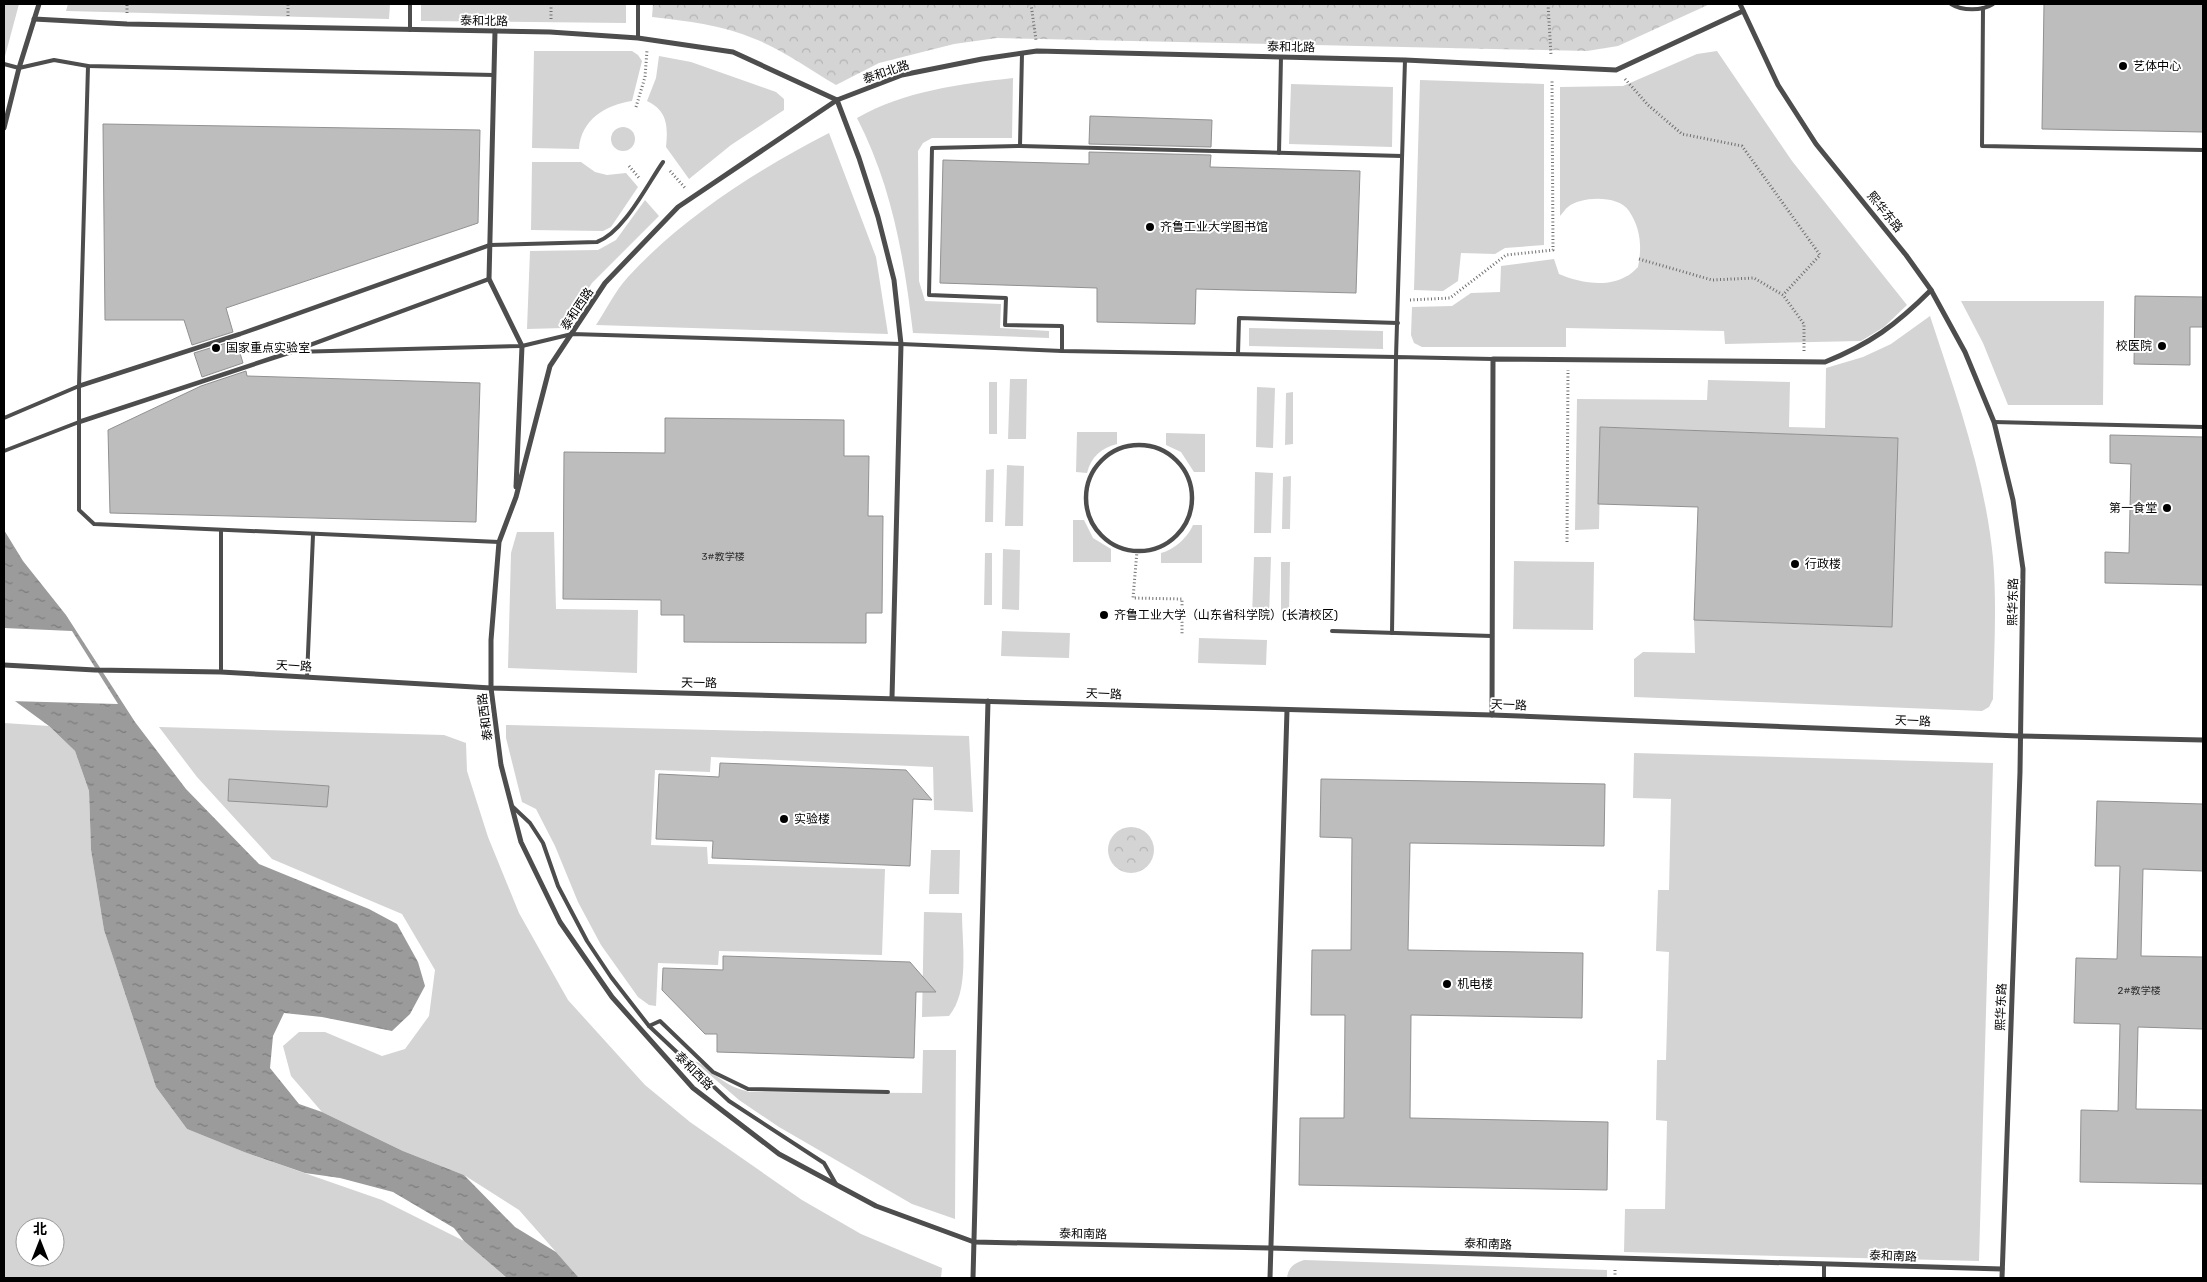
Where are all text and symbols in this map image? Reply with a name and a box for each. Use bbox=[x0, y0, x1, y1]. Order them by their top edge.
street label: 泰和北路 bbox=[460, 14, 508, 28]
street label: 泰和北路 bbox=[1267, 40, 1315, 54]
street label: 泰和北路 bbox=[861, 58, 911, 86]
place label: 艺体中心 bbox=[2133, 59, 2181, 73]
marker: 艺体中心 bbox=[2117, 60, 2129, 72]
street label: 熙华东路 bbox=[1864, 189, 1906, 235]
place label: 齐鲁工业大学图书馆 bbox=[1160, 220, 1268, 234]
marker: 齐鲁工业大学图书馆 bbox=[1144, 221, 1156, 233]
street label: 泰和西路 bbox=[558, 285, 596, 333]
place label: 校医院 bbox=[2116, 339, 2152, 353]
marker: 校医院 bbox=[2156, 340, 2168, 352]
place label: 国家重点实验室 bbox=[226, 341, 310, 355]
marker: 国家重点实验室 bbox=[210, 342, 222, 354]
place label: 第一食堂 bbox=[2109, 501, 2157, 515]
marker: 第一食堂 bbox=[2161, 502, 2173, 514]
house number: 3#教学楼 bbox=[702, 551, 744, 563]
place label: 行政楼 bbox=[1805, 557, 1841, 571]
marker: 行政楼 bbox=[1789, 558, 1801, 570]
street label: 熙华东路 bbox=[2006, 578, 2020, 626]
place label: 齐鲁工业大学（山东省科学院）(长清校区) bbox=[1114, 608, 1338, 622]
marker: 齐鲁工业大学（山东省科学院）(长清校区) bbox=[1098, 609, 1110, 621]
street label: 天一路 bbox=[276, 658, 312, 674]
street label: 天一路 bbox=[681, 676, 717, 690]
street label: 天一路 bbox=[1086, 686, 1122, 702]
street label: 泰和西路 bbox=[475, 692, 495, 742]
street label: 天一路 bbox=[1491, 697, 1527, 713]
street label: 天一路 bbox=[1895, 713, 1931, 729]
place label: 实验楼 bbox=[794, 812, 830, 826]
marker: 实验楼 bbox=[778, 813, 790, 825]
place label: 机电楼 bbox=[1457, 977, 1493, 991]
marker: 机电楼 bbox=[1441, 978, 1453, 990]
street label: 熙华东路 bbox=[1993, 983, 2009, 1031]
house number: 2#教学楼 bbox=[2118, 985, 2160, 997]
street label: 泰和西路 bbox=[672, 1049, 716, 1093]
north arrow bbox=[15, 1217, 65, 1267]
text: 北 bbox=[33, 1221, 47, 1238]
street label: 泰和南路 bbox=[1059, 1227, 1107, 1241]
street label: 泰和南路 bbox=[1464, 1236, 1512, 1252]
street label: 泰和南路 bbox=[1869, 1248, 1917, 1264]

